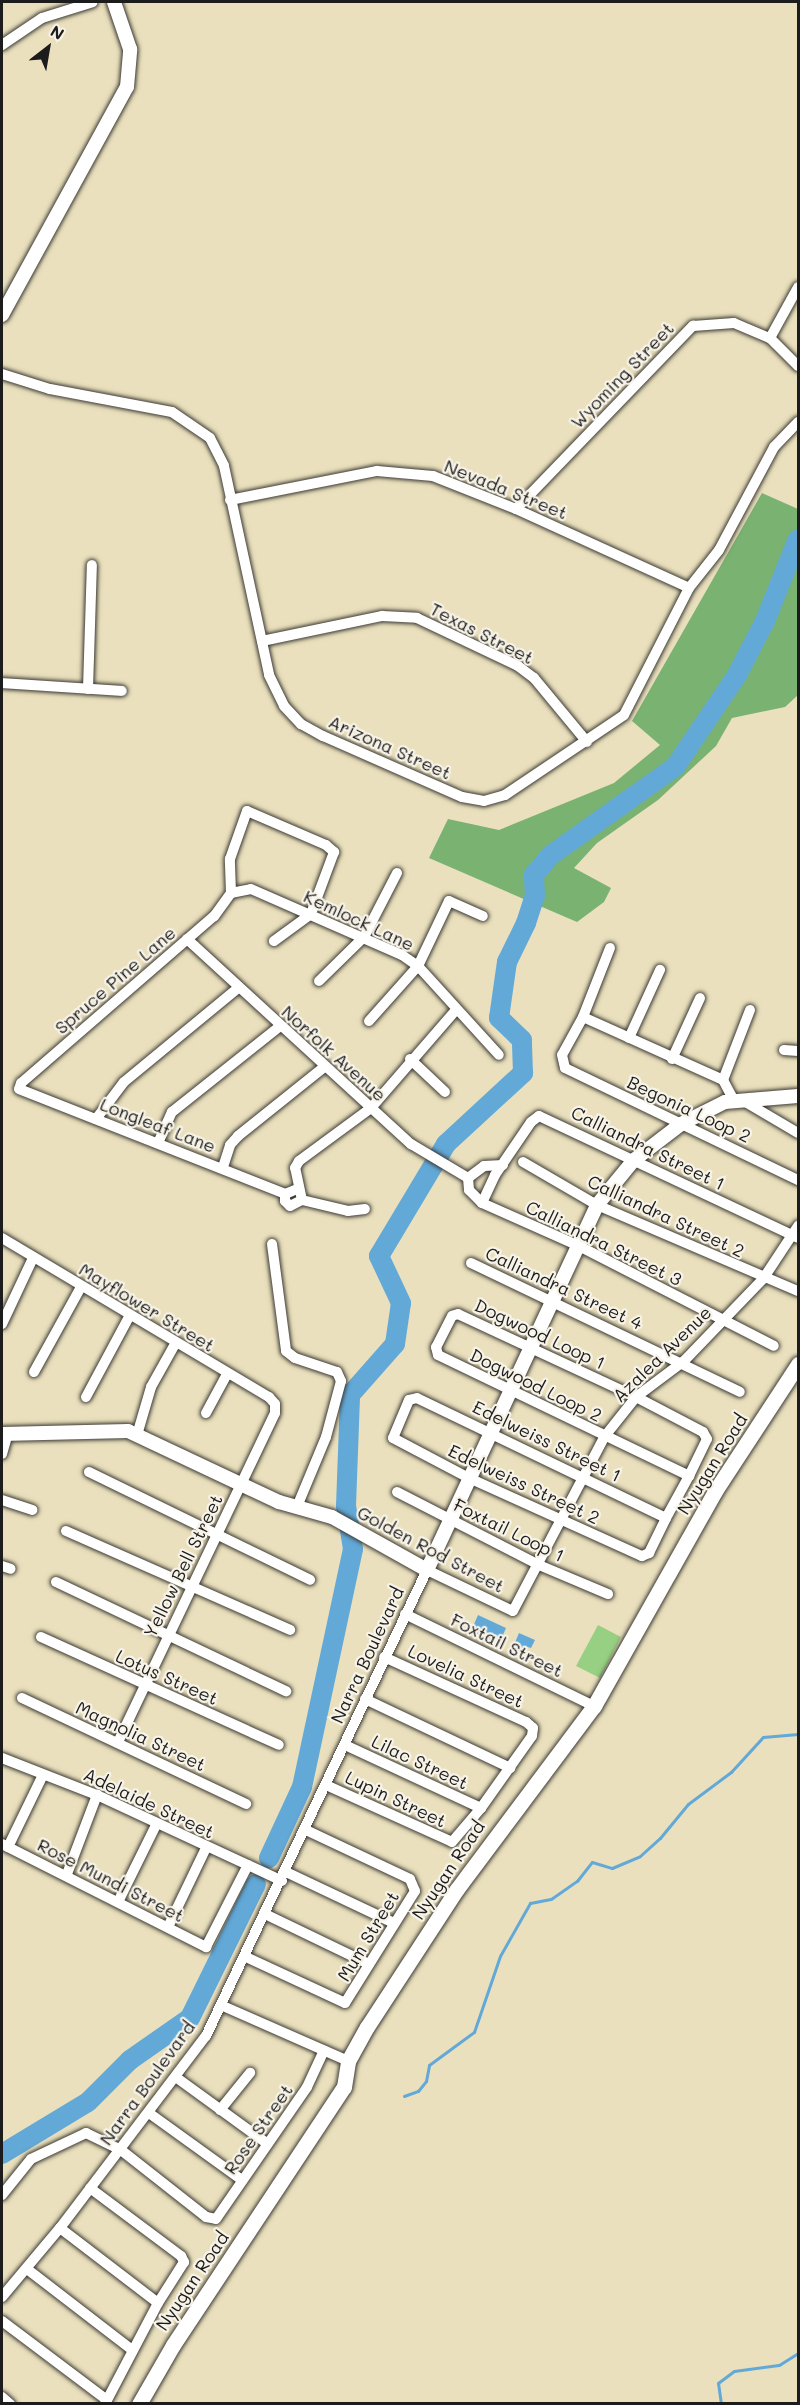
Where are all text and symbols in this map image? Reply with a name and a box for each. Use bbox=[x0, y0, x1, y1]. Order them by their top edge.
north arrow bbox=[18, 18, 78, 78]
text: N bbox=[47, 20, 68, 44]
street label: Wyoming Street bbox=[566, 317, 678, 433]
street label: Nevada Street bbox=[441, 454, 571, 524]
street label: Texas Street bbox=[427, 598, 537, 668]
street label: Arizona Street bbox=[325, 710, 455, 784]
street label: Kemlock Lane bbox=[300, 885, 418, 955]
street label: Spruce Pine Lane bbox=[50, 922, 180, 1038]
street label: Norfolk Avenue bbox=[277, 1001, 391, 1105]
street label: Begonia Loop 2 bbox=[624, 1071, 754, 1147]
street label: Longleaf Lane bbox=[97, 1093, 219, 1157]
street label: Calliandra Street 1 bbox=[568, 1101, 728, 1195]
street label: Calliandra Street 2 bbox=[584, 1170, 748, 1262]
street label: Calliandra Street 3 bbox=[522, 1196, 686, 1290]
street label: Calliandra Street 4 bbox=[482, 1242, 646, 1334]
street label: Mayflower Street bbox=[75, 1258, 219, 1356]
street label: Dogwood Loop 1 bbox=[471, 1294, 609, 1374]
street label: Azalea Avenue bbox=[608, 1302, 716, 1406]
street label: Dogwood Loop 2 bbox=[467, 1344, 605, 1426]
street label: Edelweiss Street 1 bbox=[469, 1396, 625, 1486]
street label: Nyugan Road bbox=[672, 1410, 752, 1518]
street label: Edelweiss Street 2 bbox=[445, 1439, 603, 1529]
street label: Yellow Bell Street bbox=[139, 1491, 227, 1641]
street label: Foxtail Loop 1 bbox=[450, 1494, 568, 1566]
street label: Golden Rod Street bbox=[354, 1501, 508, 1597]
street label: Narra Boulevard bbox=[326, 1583, 408, 1727]
street label: Foxtail Street bbox=[447, 1609, 567, 1681]
street label: Lovelia Street bbox=[405, 1640, 527, 1712]
street label: Lotus Street bbox=[112, 1645, 222, 1709]
street label: Magnolia Street bbox=[73, 1696, 209, 1776]
street label: Lilac Street bbox=[368, 1730, 472, 1794]
street label: Adelaide Street bbox=[80, 1763, 218, 1843]
street label: Lupin Street bbox=[342, 1766, 450, 1832]
street label: Nyugan Road bbox=[407, 1816, 489, 1924]
street label: Rose Mundi Street bbox=[34, 1834, 188, 1926]
street label: Mum Street bbox=[333, 1887, 403, 1985]
street label: Narra Boulevard bbox=[95, 2017, 199, 2149]
street label: Rose Street bbox=[219, 2080, 297, 2178]
street label: Nyugan Road bbox=[151, 2227, 233, 2335]

